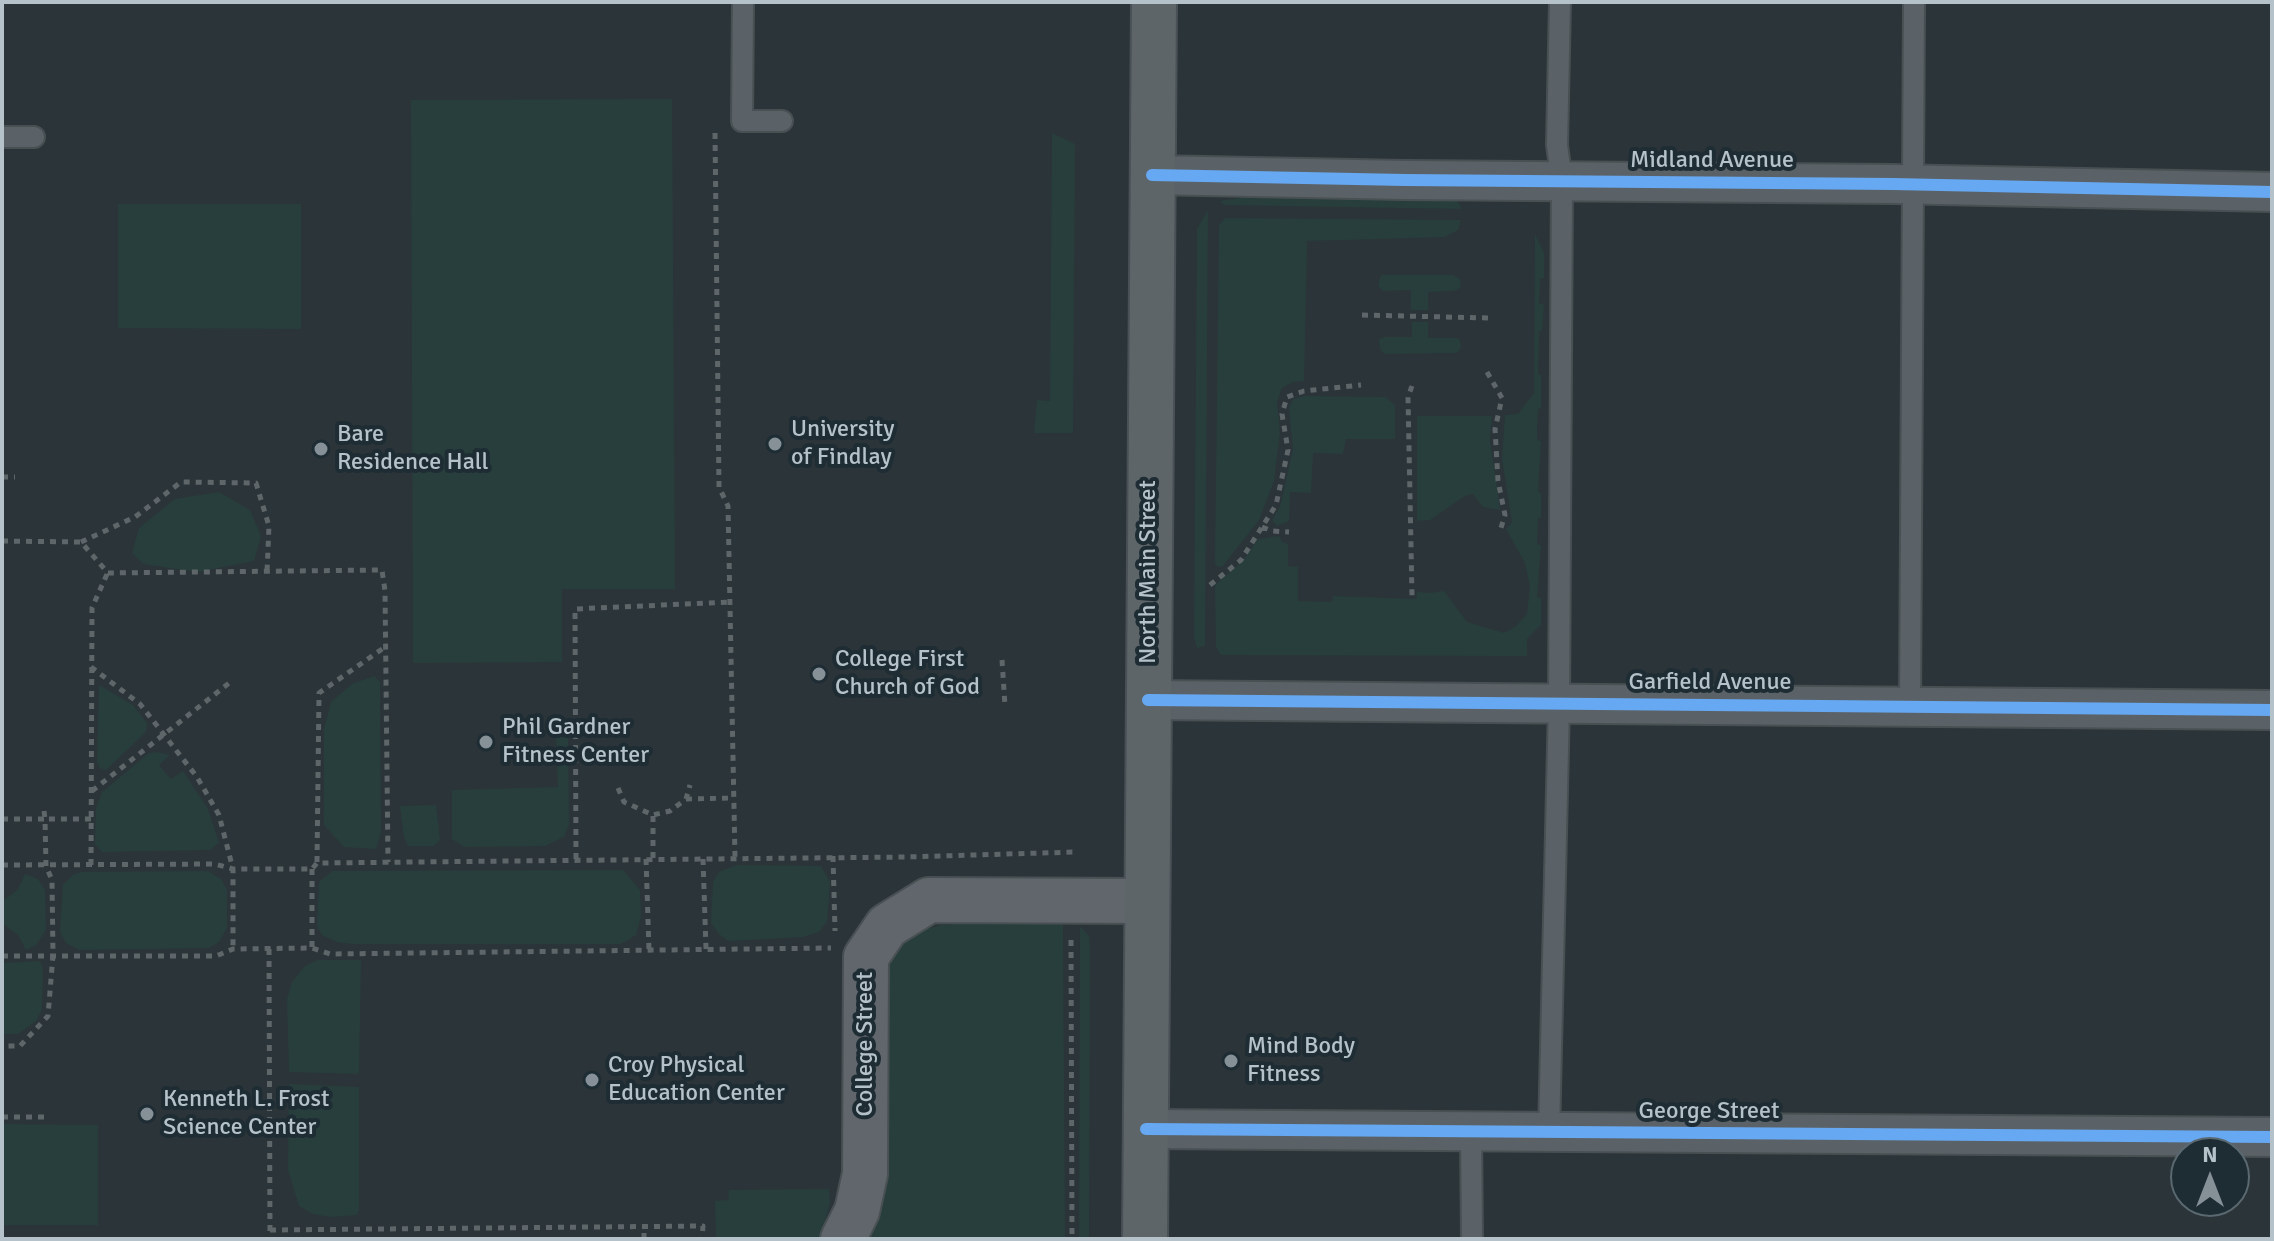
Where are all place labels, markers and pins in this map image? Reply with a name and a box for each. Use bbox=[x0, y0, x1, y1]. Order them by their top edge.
place label: University of Findlay bbox=[791, 416, 895, 472]
place label: Bare Residence Hall bbox=[337, 421, 489, 477]
marker: University of Findlay bbox=[766, 435, 784, 453]
marker: Bare Residence Hall bbox=[312, 440, 330, 458]
place label: College First Church of God bbox=[835, 646, 980, 702]
marker: College First Church of God bbox=[810, 665, 828, 683]
place label: Phil Gardner Fitness Center bbox=[502, 714, 649, 770]
marker: Phil Gardner Fitness Center bbox=[477, 733, 495, 751]
place label: Mind Body Fitness bbox=[1247, 1033, 1355, 1089]
place label: Croy Physical Education Center bbox=[608, 1052, 785, 1108]
marker: Mind Body Fitness bbox=[1222, 1052, 1240, 1070]
marker: Croy Physical Education Center bbox=[583, 1071, 601, 1089]
place label: Kenneth L. Frost Science Center bbox=[163, 1086, 329, 1142]
marker: Kenneth L. Frost Science Center bbox=[138, 1105, 156, 1123]

